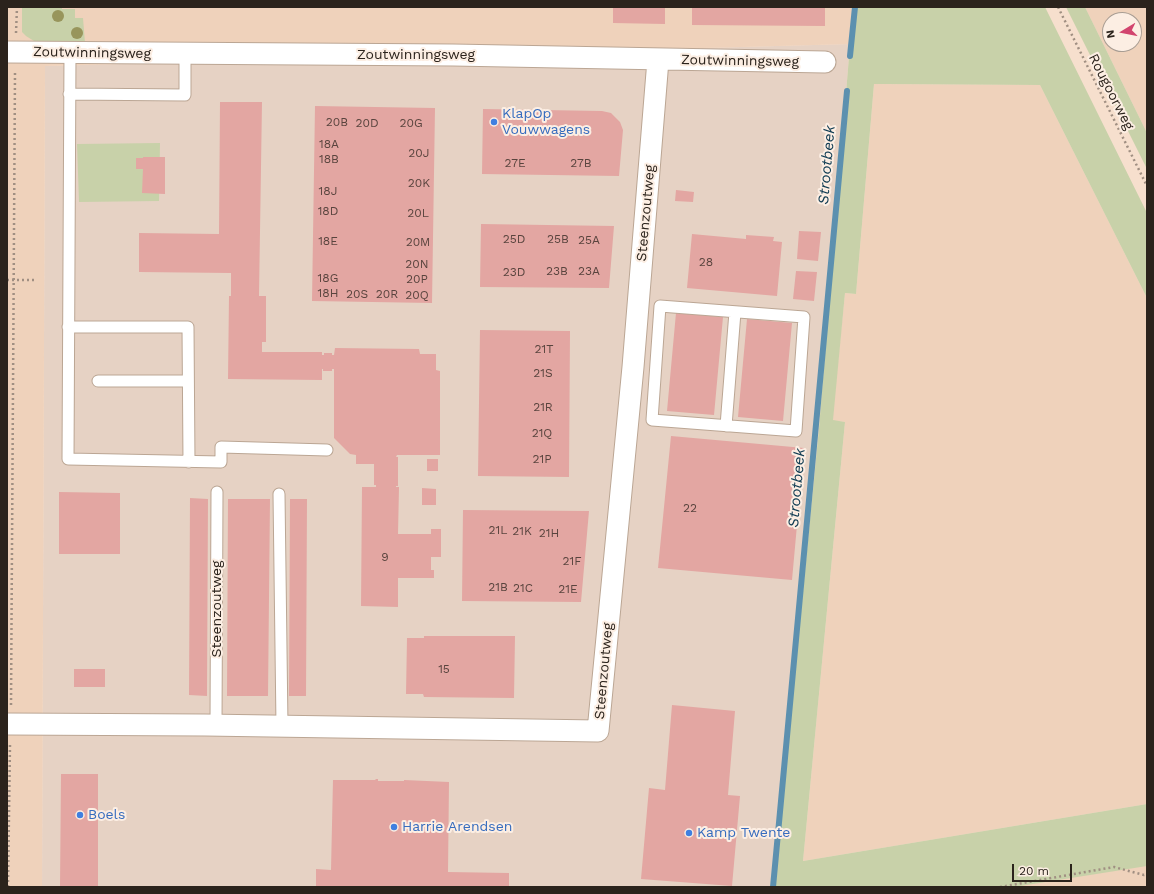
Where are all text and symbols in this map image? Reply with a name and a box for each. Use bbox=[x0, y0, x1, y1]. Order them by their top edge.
north arrow bbox=[1102, 12, 1142, 52]
text: N bbox=[1104, 29, 1118, 39]
street label: Zoutwinningsweg bbox=[33, 44, 151, 62]
street label: Zoutwinningsweg bbox=[357, 47, 475, 63]
street label: Rougoorweg bbox=[1085, 51, 1137, 133]
street label: Zoutwinningsweg bbox=[681, 52, 799, 70]
place label: KlapOp Vouwwagens bbox=[502, 106, 590, 138]
house number: 20B bbox=[326, 115, 348, 129]
house number: 20D bbox=[355, 116, 379, 130]
house number: 20G bbox=[399, 116, 423, 130]
marker: KlapOp Vouwwagens bbox=[489, 117, 499, 127]
water label: Strootbeek bbox=[815, 125, 839, 205]
house number: 18A bbox=[319, 137, 339, 151]
house number: 20J bbox=[408, 146, 430, 160]
house number: 18B bbox=[319, 152, 339, 166]
house number: 27E bbox=[504, 156, 526, 170]
house number: 27B bbox=[570, 156, 592, 170]
street label: Steenzoutweg bbox=[633, 164, 659, 262]
house number: 20K bbox=[408, 176, 430, 190]
house number: 18J bbox=[319, 184, 337, 198]
house number: 18D bbox=[318, 204, 338, 218]
house number: 20L bbox=[407, 206, 429, 220]
house number: 25D bbox=[503, 232, 525, 246]
house number: 25B bbox=[547, 232, 569, 246]
house number: 25A bbox=[578, 233, 600, 247]
house number: 18E bbox=[318, 234, 338, 248]
house number: 20M bbox=[406, 235, 430, 249]
house number: 28 bbox=[699, 255, 713, 269]
house number: 20N bbox=[405, 257, 429, 271]
house number: 23B bbox=[546, 264, 568, 278]
house number: 23A bbox=[578, 264, 600, 278]
house number: 23D bbox=[503, 265, 525, 279]
house number: 18G bbox=[318, 271, 338, 285]
house number: 20P bbox=[406, 272, 428, 286]
house number: 18H bbox=[318, 286, 338, 300]
house number: 20S bbox=[346, 287, 368, 301]
house number: 20R bbox=[376, 287, 398, 301]
house number: 20Q bbox=[405, 288, 429, 302]
house number: 21T bbox=[535, 342, 553, 356]
house number: 21S bbox=[533, 366, 553, 380]
house number: 21R bbox=[533, 400, 553, 414]
house number: 21Q bbox=[532, 426, 552, 440]
water label: Strootbeek bbox=[785, 448, 809, 528]
house number: 21P bbox=[533, 452, 551, 466]
house number: 22 bbox=[683, 501, 697, 515]
house number: 21L bbox=[489, 523, 507, 537]
house number: 21K bbox=[512, 524, 532, 538]
house number: 21H bbox=[539, 526, 559, 540]
house number: 9 bbox=[381, 550, 389, 564]
house number: 21F bbox=[563, 554, 581, 568]
street label: Steenzoutweg bbox=[209, 561, 225, 657]
house number: 21B bbox=[488, 580, 508, 594]
house number: 21C bbox=[513, 581, 533, 595]
house number: 21E bbox=[558, 582, 578, 596]
street label: Steenzoutweg bbox=[591, 622, 617, 720]
house number: 15 bbox=[438, 662, 450, 676]
place label: Boels bbox=[88, 807, 125, 823]
marker: Boels bbox=[75, 810, 85, 820]
place label: Harrie Arendsen bbox=[402, 819, 512, 835]
marker: Harrie Arendsen bbox=[389, 822, 399, 832]
place label: Kamp Twente bbox=[697, 825, 790, 841]
marker: Kamp Twente bbox=[684, 828, 694, 838]
scale bar bbox=[1014, 856, 1074, 882]
text: 20 m bbox=[1019, 864, 1049, 878]

